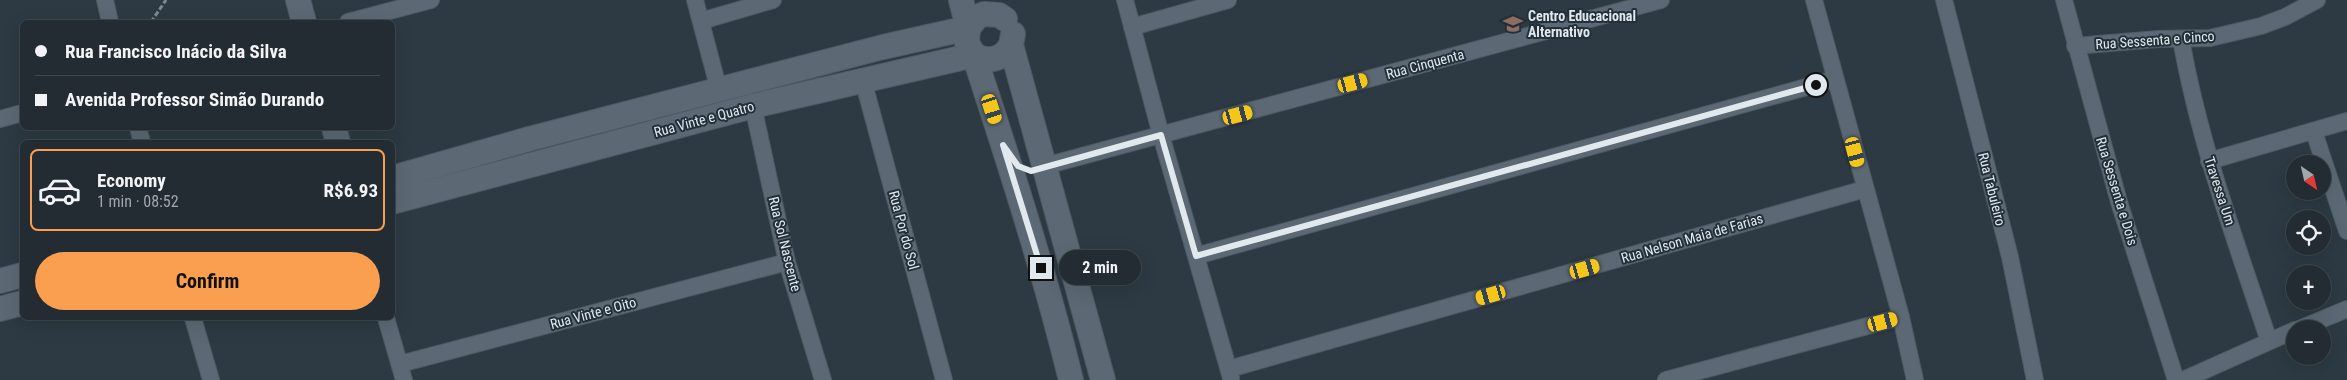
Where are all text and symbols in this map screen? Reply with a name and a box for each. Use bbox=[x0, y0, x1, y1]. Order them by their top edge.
place label: Centro Educacional Alternativo bbox=[1528, 8, 1636, 40]
school or university icon: Centro Educacional Alternativo bbox=[1502, 13, 1524, 35]
street label: Rua Sessenta e Cinco bbox=[2095, 28, 2215, 52]
text: Rua Francisco Inácio da Silva bbox=[65, 40, 287, 63]
street label: Rua Cinquenta bbox=[1384, 46, 1466, 82]
car bbox=[1336, 72, 1369, 94]
route start bbox=[1805, 74, 1827, 96]
text: Avenida Professor Simão Durando bbox=[65, 88, 324, 111]
car bbox=[980, 92, 1003, 126]
street label: Rua Vinte e Quatro bbox=[652, 98, 756, 140]
car bbox=[1221, 104, 1254, 126]
street label: Rua Sessenta e Dois bbox=[2093, 135, 2141, 247]
car bbox=[1843, 136, 1866, 168]
street label: Rua Tabuleiro bbox=[1975, 151, 2009, 227]
street label: Travessa Um bbox=[2201, 155, 2239, 227]
north arrow bbox=[2286, 155, 2331, 200]
map controls bbox=[2286, 155, 2331, 365]
icon: car bbox=[37, 168, 82, 213]
text: Economy bbox=[97, 169, 166, 192]
text: R$6.93 bbox=[324, 179, 378, 202]
street label: Rua Por do Sol bbox=[886, 189, 922, 271]
text: 1 min · 08:52 bbox=[97, 192, 179, 211]
street label: Rua Sol Nascente bbox=[765, 195, 805, 293]
street label: Rua Nelson Maia de Farias bbox=[1619, 210, 1765, 266]
button: locate bbox=[2286, 210, 2331, 255]
callout: 2 min bbox=[1058, 250, 1141, 286]
button: Confirm bbox=[35, 252, 380, 310]
route end bbox=[1030, 257, 1052, 279]
text: 2 min bbox=[1082, 258, 1118, 277]
car bbox=[1568, 258, 1601, 280]
button: + bbox=[2286, 265, 2331, 310]
car bbox=[1474, 284, 1507, 306]
street label: Rua Vinte e Oito bbox=[548, 294, 638, 332]
car bbox=[1866, 311, 1899, 333]
button: − bbox=[2286, 320, 2331, 365]

